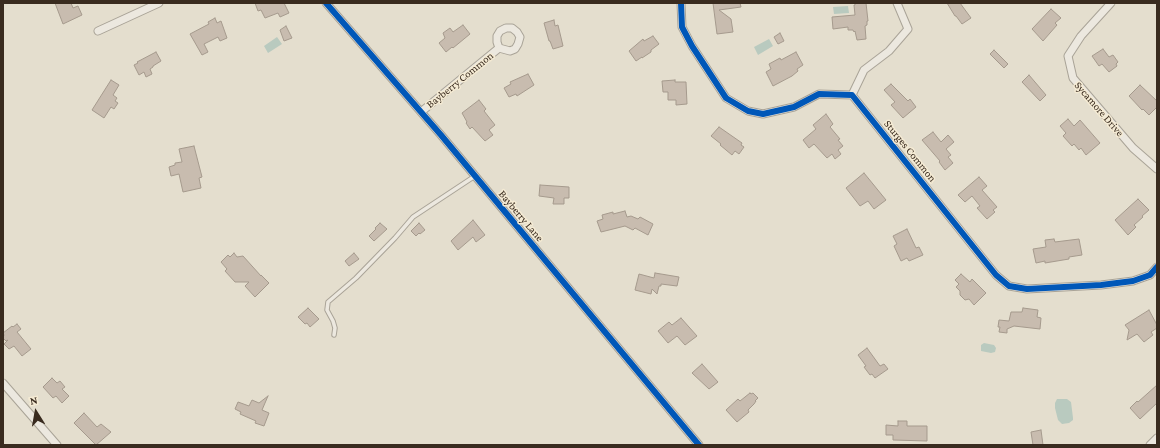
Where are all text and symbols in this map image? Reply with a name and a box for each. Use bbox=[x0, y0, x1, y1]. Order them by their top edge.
street label: Bayberry Common bbox=[424, 49, 496, 111]
street label: Sycamore Drive bbox=[1072, 79, 1126, 139]
street label: Sturges Common bbox=[881, 117, 939, 185]
street label: Bayberry Lane bbox=[496, 188, 546, 244]
north arrow bbox=[16, 392, 56, 432]
text: N bbox=[29, 394, 39, 407]

